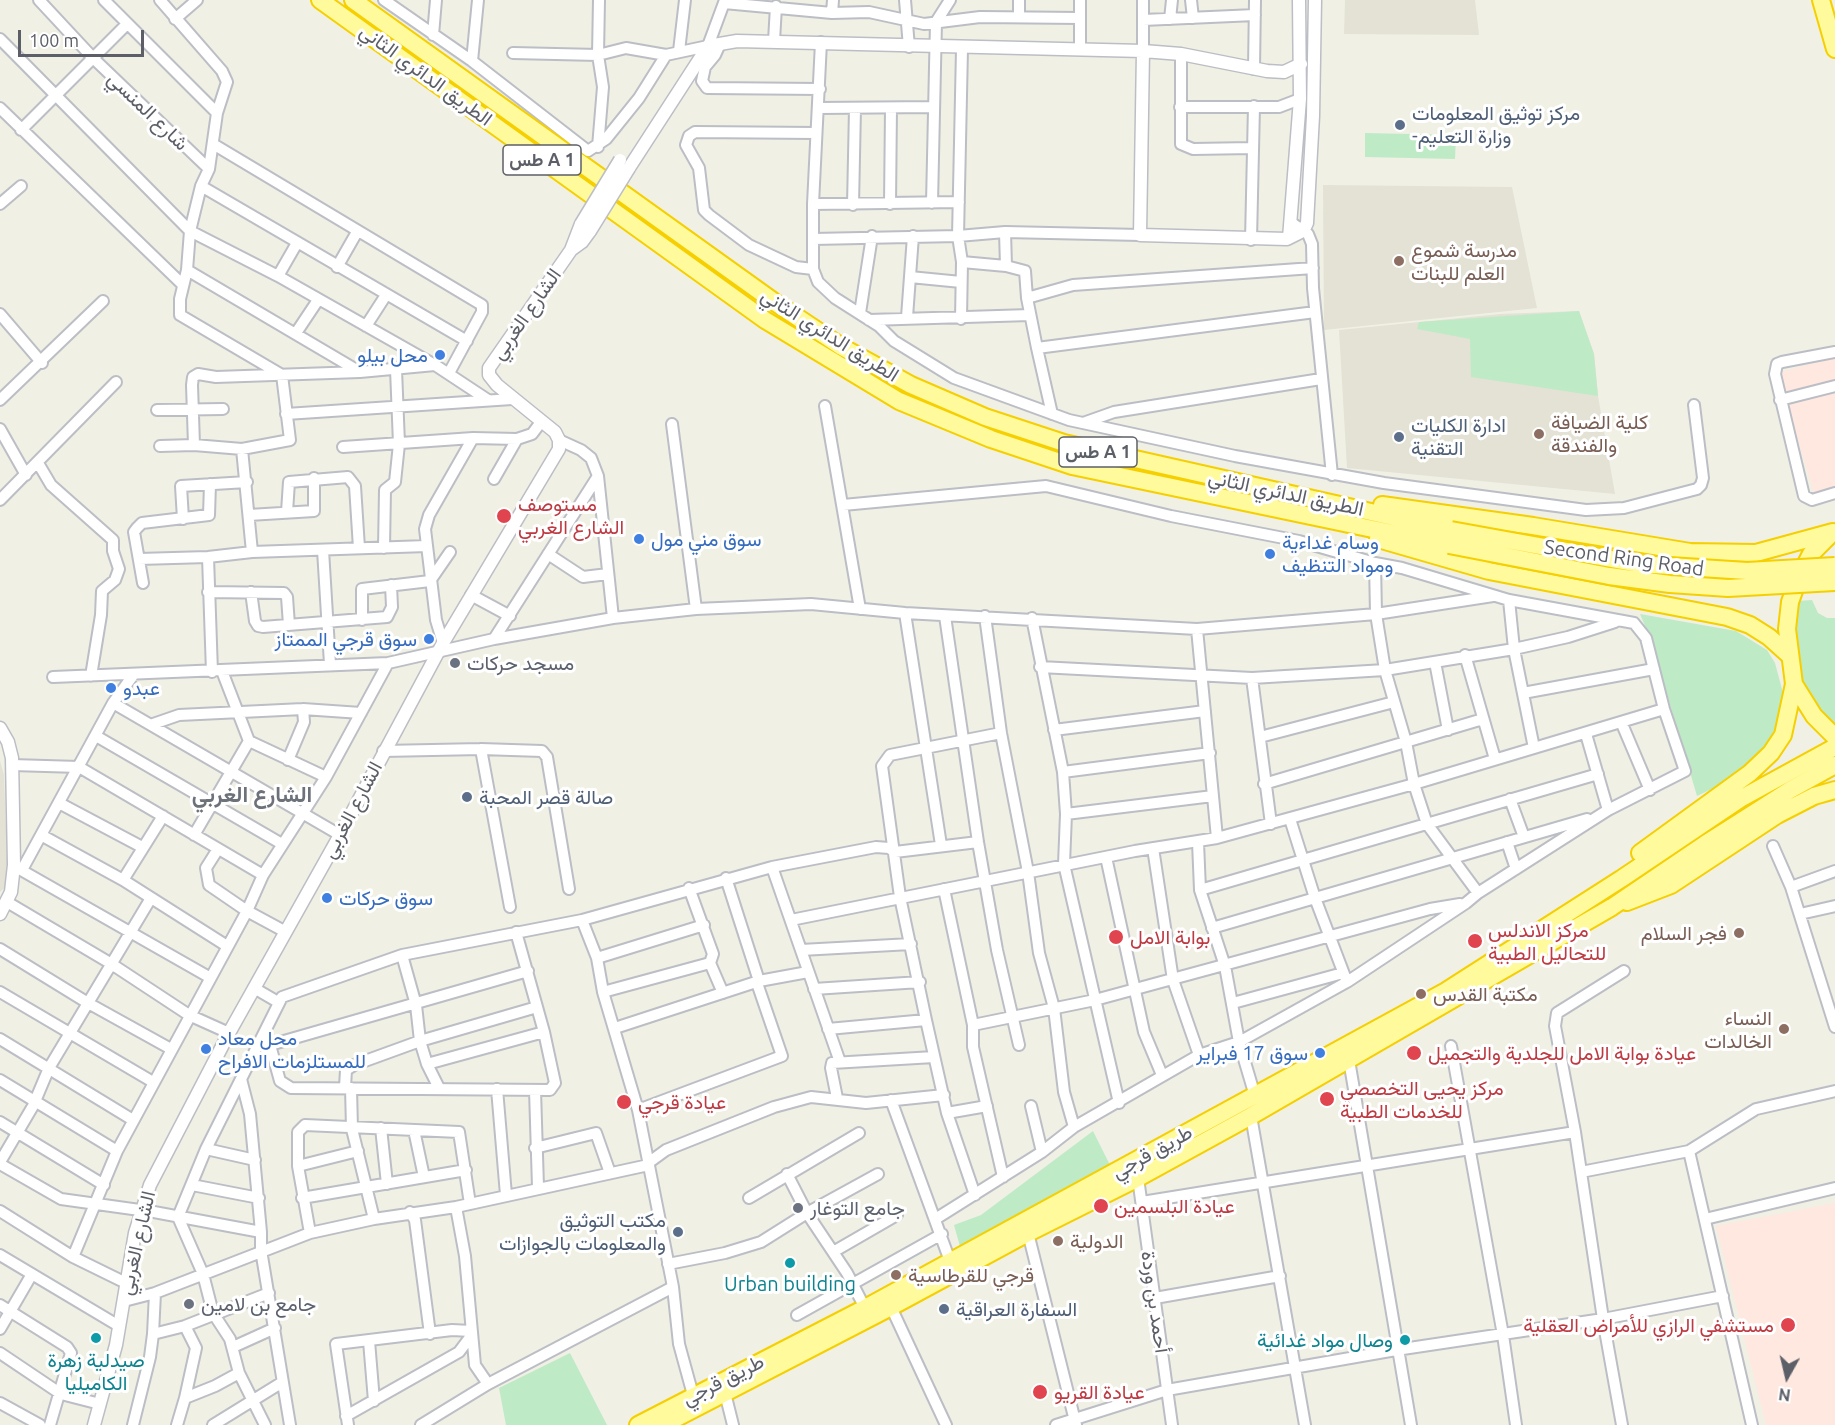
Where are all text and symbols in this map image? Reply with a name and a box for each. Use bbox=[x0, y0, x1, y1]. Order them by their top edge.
scale bar bbox=[21, 18, 147, 56]
street label: الطريق الدائري الثاني bbox=[355, 19, 497, 131]
text: 100 m bbox=[29, 30, 79, 50]
street label: شارع المنسي bbox=[103, 66, 193, 156]
place label: مركز توثيق المعلومات -وزارة التعليم bbox=[1412, 101, 1580, 148]
marker: مركز توثيق المعلومات -وزارة التعليم bbox=[1393, 118, 1407, 132]
road number: طس A 1 bbox=[503, 145, 581, 175]
place label: مدرسة شموع العلم للبنات bbox=[1411, 238, 1517, 285]
marker: مدرسة شموع العلم للبنات bbox=[1392, 254, 1406, 268]
street label: الشارع الغربي bbox=[486, 264, 566, 364]
street label: الطريق الدائري الثاني bbox=[757, 283, 903, 387]
place label: محل بيلو bbox=[357, 343, 428, 367]
marker: محل بيلو bbox=[433, 348, 447, 362]
place label: كلية الضيافة والفندقة bbox=[1551, 410, 1648, 457]
place label: ادارة الكليات التقنية bbox=[1411, 413, 1506, 460]
marker: كلية الضيافة والفندقة bbox=[1532, 427, 1546, 441]
marker: ادارة الكليات التقنية bbox=[1392, 430, 1406, 444]
road number: طس A 1 bbox=[1059, 437, 1137, 467]
street label: الطريق الدائري الثاني bbox=[1206, 465, 1366, 521]
place label: مستوصف الشارع الغربي bbox=[518, 492, 624, 539]
marker: مستوصف الشارع الغربي bbox=[495, 507, 513, 525]
place label: سوق مني مول bbox=[651, 527, 761, 551]
place label: وسام غداءية ومواد التنظيف bbox=[1282, 530, 1393, 577]
marker: سوق مني مول bbox=[632, 532, 646, 546]
street label: Second Ring Road bbox=[1543, 535, 1705, 581]
marker: وسام غداءية ومواد التنظيف bbox=[1263, 547, 1277, 561]
place label: سوق قرجي الممتاز bbox=[275, 627, 417, 651]
marker: سوق قرجي الممتاز bbox=[422, 632, 436, 646]
place label: مسجد حركات bbox=[467, 651, 574, 675]
marker: مسجد حركات bbox=[448, 656, 462, 670]
place label: عبدو bbox=[123, 676, 160, 700]
marker: عبدو bbox=[104, 681, 118, 695]
street label: الشارع الغربي bbox=[316, 758, 388, 862]
district label: الشارع الغربي bbox=[192, 782, 312, 808]
place label: صالة قصر المحبة bbox=[479, 785, 613, 809]
marker: صالة قصر المحبة bbox=[460, 790, 474, 804]
place label: سوق حركات bbox=[339, 886, 433, 910]
marker: سوق حركات bbox=[320, 891, 334, 905]
place label: مركز الاندلس للتحاليل الطبية bbox=[1488, 918, 1606, 965]
place label: فجر السلام bbox=[1641, 921, 1727, 945]
place label: بوابة الامل bbox=[1130, 925, 1210, 949]
marker: فجر السلام bbox=[1732, 926, 1746, 940]
marker: بوابة الامل bbox=[1107, 928, 1125, 946]
marker: مركز الاندلس للتحاليل الطبية bbox=[1466, 932, 1484, 950]
place label: مكتبة القدس bbox=[1433, 982, 1538, 1006]
marker: مكتبة القدس bbox=[1414, 987, 1428, 1001]
place label: النساء الخالدات bbox=[1704, 1006, 1772, 1053]
marker: النساء الخالدات bbox=[1777, 1022, 1791, 1036]
place label: محل معاد للمستلزمات الافراح bbox=[218, 1026, 366, 1073]
place label: سوق 17 فبراير bbox=[1196, 1041, 1308, 1065]
place label: عيادة بوابة الامل للجلدية والتجميل bbox=[1428, 1041, 1696, 1065]
marker: محل معاد للمستلزمات الافراح bbox=[199, 1042, 213, 1056]
marker: عيادة بوابة الامل للجلدية والتجميل bbox=[1405, 1044, 1423, 1062]
marker: سوق 17 فبراير bbox=[1313, 1046, 1327, 1060]
place label: مركز يحيى التخصصي للخدمات الطبية bbox=[1340, 1076, 1504, 1123]
place label: عيادة قرجي bbox=[638, 1090, 726, 1114]
marker: مركز يحيى التخصصي للخدمات الطبية bbox=[1318, 1090, 1336, 1108]
marker: عيادة قرجي bbox=[615, 1093, 633, 1111]
street label: طريق قرجي bbox=[1107, 1120, 1197, 1184]
street label: الشارع الغربي bbox=[113, 1189, 161, 1297]
place label: عيادة البلسمين bbox=[1114, 1194, 1235, 1218]
place label: جامع التوغار bbox=[810, 1196, 905, 1220]
marker: عيادة البلسمين bbox=[1092, 1197, 1110, 1215]
marker: جامع التوغار bbox=[791, 1201, 805, 1215]
place label: مكتب التوثيق والمعلومات بالجوازات bbox=[499, 1208, 666, 1255]
marker: مكتب التوثيق والمعلومات بالجوازات bbox=[671, 1225, 685, 1239]
place label: الدولية bbox=[1070, 1229, 1123, 1253]
marker: الدولية bbox=[1051, 1234, 1065, 1248]
street label: أحمد بن وردة bbox=[1136, 1249, 1174, 1355]
marker: Urban building bbox=[783, 1256, 797, 1270]
place label: قرجي للقرطاسية bbox=[908, 1263, 1034, 1287]
marker: قرجي للقرطاسية bbox=[889, 1268, 903, 1282]
place label: Urban building bbox=[724, 1272, 856, 1296]
place label: جامع بن لامين bbox=[201, 1292, 316, 1316]
marker: جامع بن لامين bbox=[182, 1297, 196, 1311]
place label: السفارة العراقية bbox=[956, 1297, 1077, 1321]
marker: السفارة العراقية bbox=[937, 1302, 951, 1316]
place label: مستشفي الرازي للأمراض العقلية bbox=[1523, 1313, 1774, 1337]
marker: مستشفي الرازي للأمراض العقلية bbox=[1779, 1316, 1797, 1334]
place label: وصال مواد غدائية bbox=[1257, 1328, 1393, 1352]
marker: صيدلية زهرة الكاميليا bbox=[89, 1331, 103, 1345]
marker: وصال مواد غدائية bbox=[1398, 1333, 1412, 1347]
north arrow bbox=[1757, 1347, 1817, 1407]
place label: صيدلية زهرة الكاميليا bbox=[47, 1348, 145, 1395]
street label: طريق قرجي bbox=[678, 1349, 768, 1411]
place label: عيادة القريو bbox=[1054, 1380, 1145, 1404]
marker: عيادة القريو bbox=[1031, 1383, 1049, 1401]
text: N bbox=[1777, 1385, 1792, 1405]

